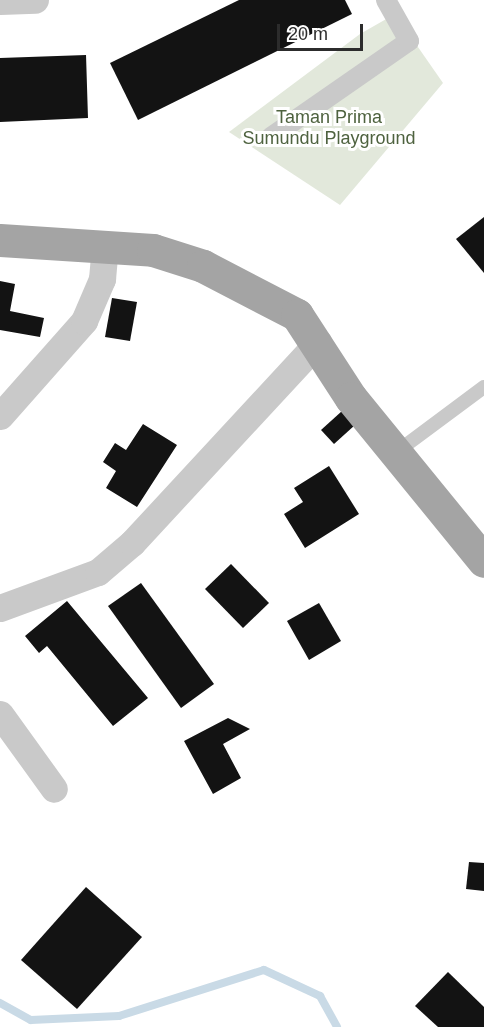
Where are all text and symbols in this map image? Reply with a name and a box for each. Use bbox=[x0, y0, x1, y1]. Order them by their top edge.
scale bar bbox=[280, 12, 366, 50]
text: 20 m bbox=[288, 24, 328, 44]
park label: Taman Prima Sumundu Playground bbox=[242, 107, 416, 150]

